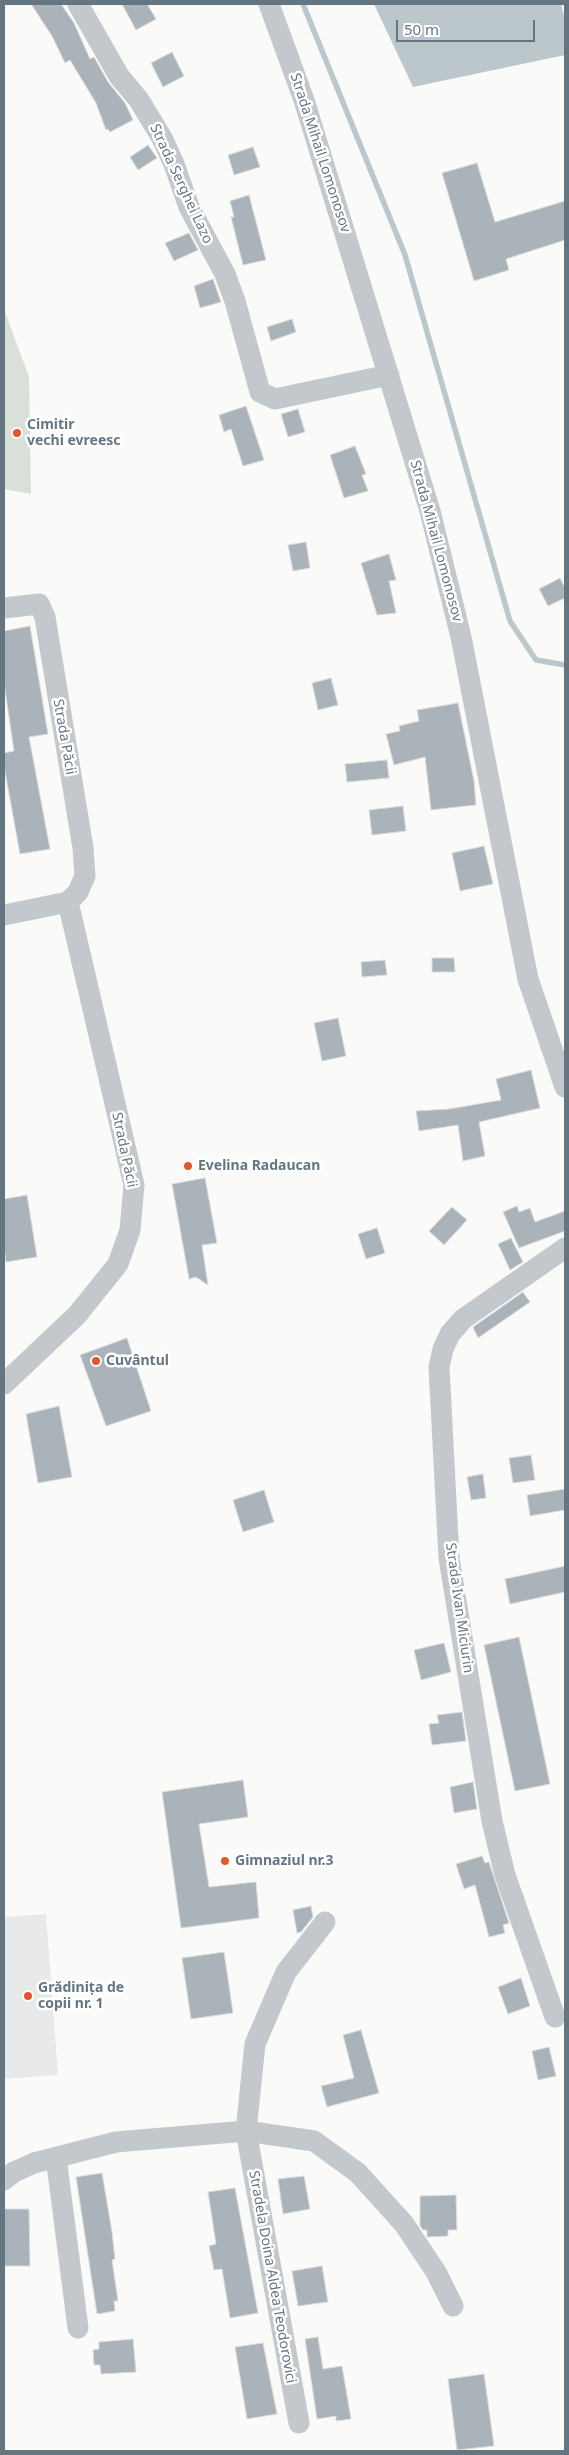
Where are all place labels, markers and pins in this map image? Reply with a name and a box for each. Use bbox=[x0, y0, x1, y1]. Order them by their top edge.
place label: Cimitir vechi evreesc bbox=[27, 417, 121, 450]
marker: Cimitir vechi evreesc bbox=[11, 427, 23, 439]
place label: Evelina Radaucan bbox=[198, 1158, 320, 1174]
marker: Evelina Radaucan bbox=[182, 1160, 194, 1172]
place label: Cuvântul bbox=[106, 1353, 169, 1369]
marker: Cuvântul bbox=[90, 1355, 102, 1367]
place label: Gimnaziul nr.3 bbox=[235, 1853, 334, 1869]
marker: Gimnaziul nr.3 bbox=[219, 1855, 231, 1867]
place label: Grădinița de copii nr. 1 bbox=[38, 1980, 124, 2012]
marker: Grădinița de copii nr. 1 bbox=[22, 1990, 34, 2002]

